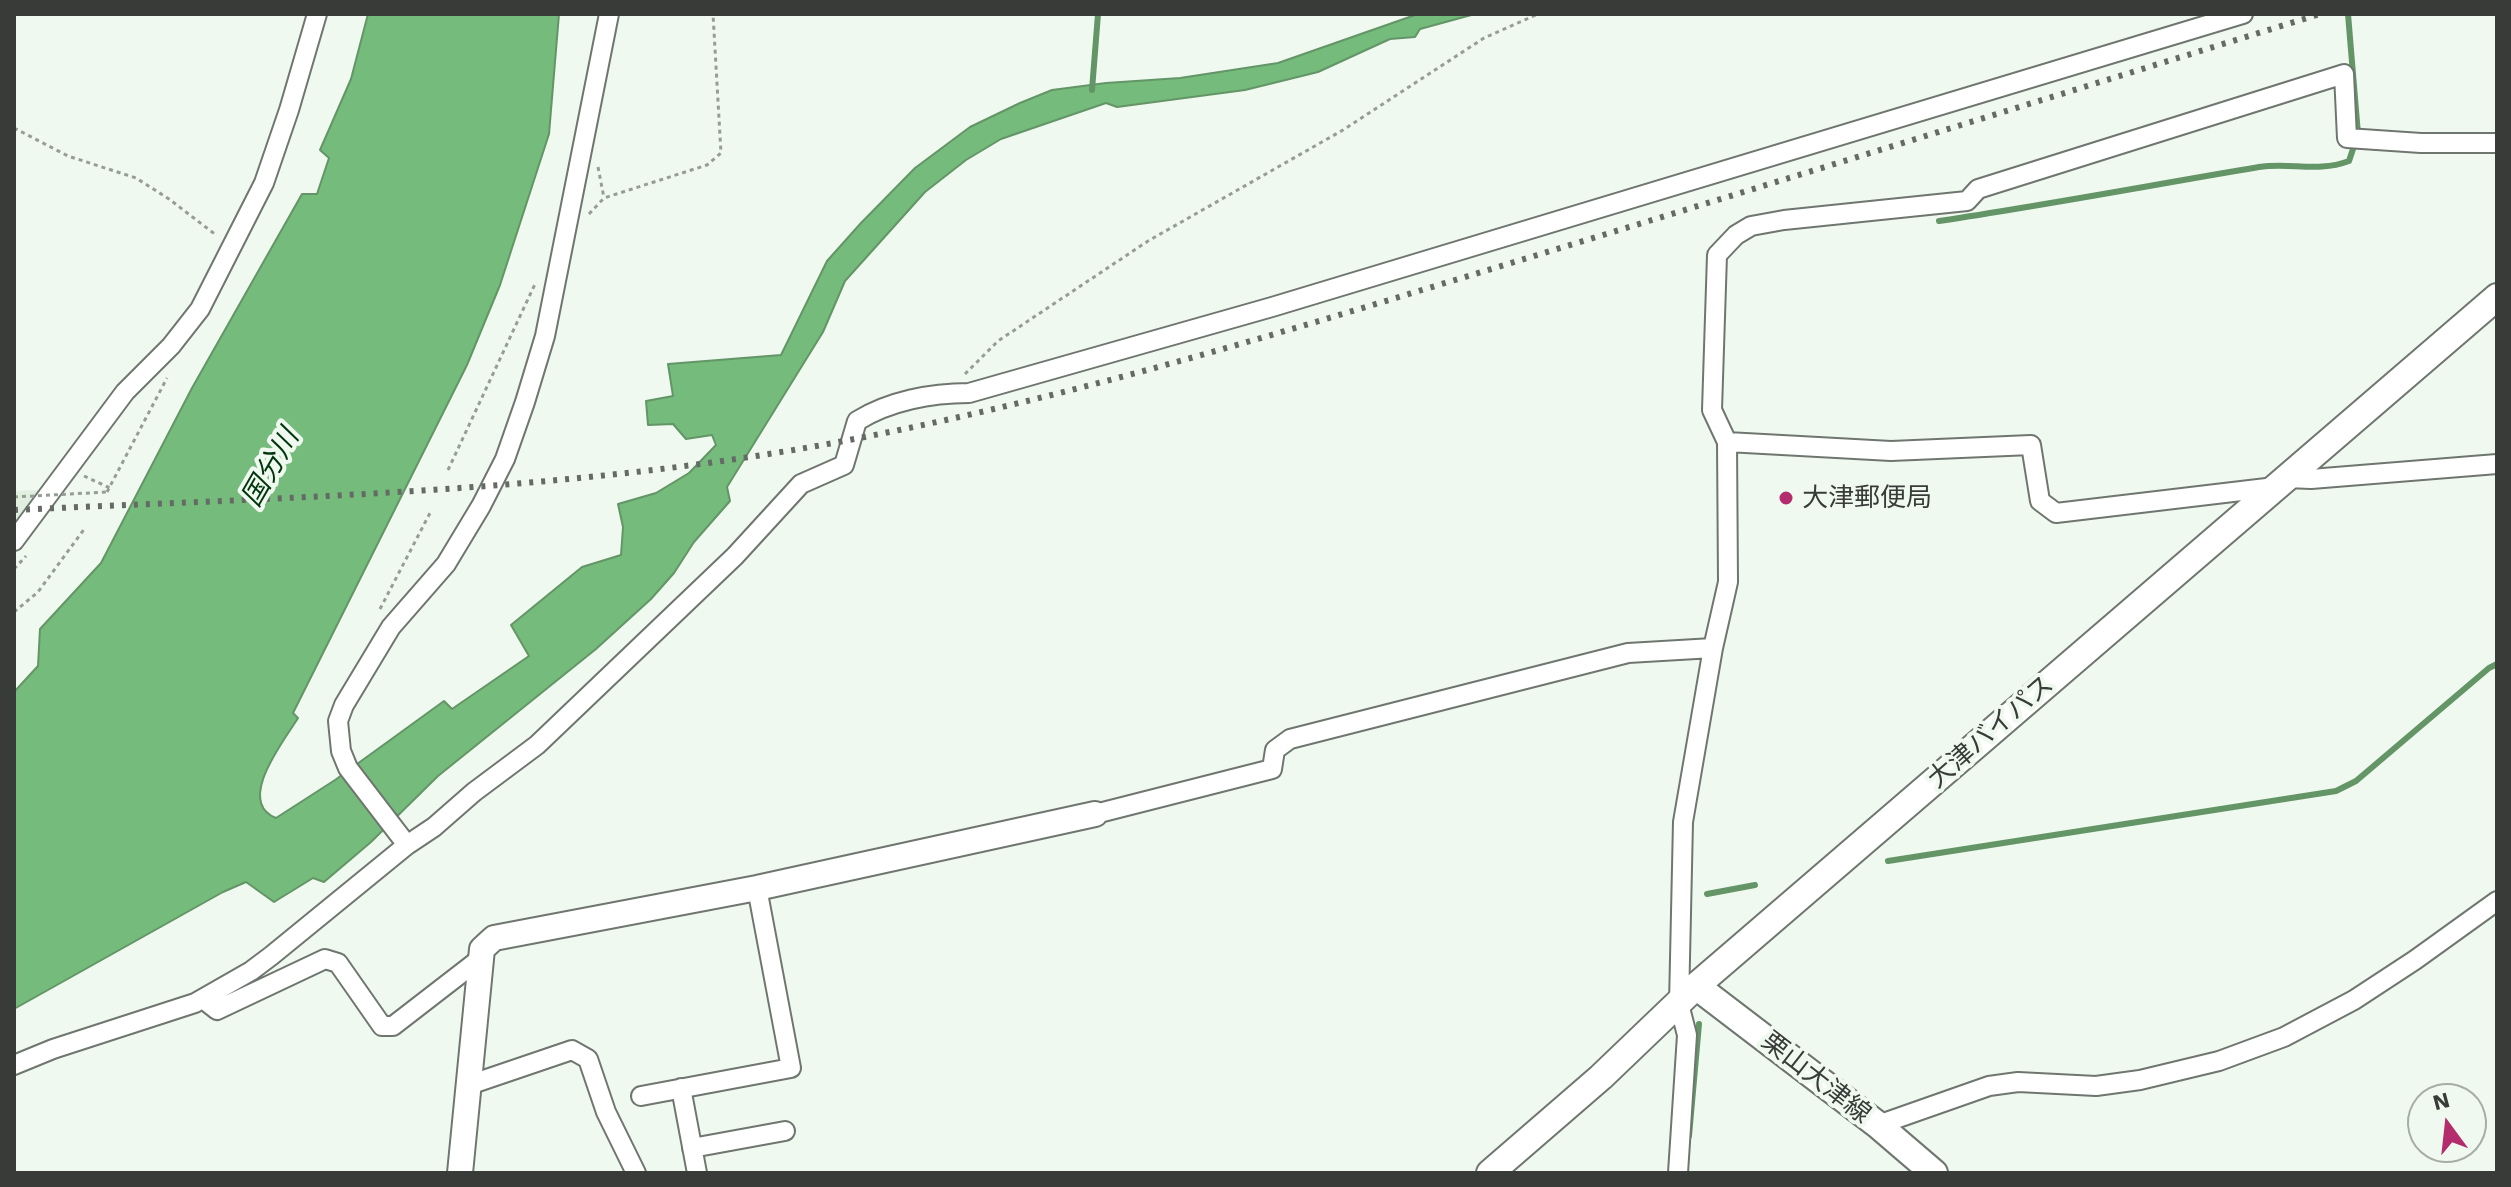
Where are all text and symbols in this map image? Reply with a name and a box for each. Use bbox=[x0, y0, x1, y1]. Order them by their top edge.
water label: 国分川 bbox=[235, 423, 307, 513]
place label: 大津郵便局 bbox=[1802, 482, 1932, 514]
marker: 大津郵便局 bbox=[1777, 489, 1795, 507]
street label: 大津バイパス bbox=[1922, 669, 2060, 795]
street label: 栗山大津線 bbox=[1755, 1026, 1877, 1130]
north arrow bbox=[2407, 1083, 2487, 1163]
text: N bbox=[2430, 1087, 2452, 1115]

